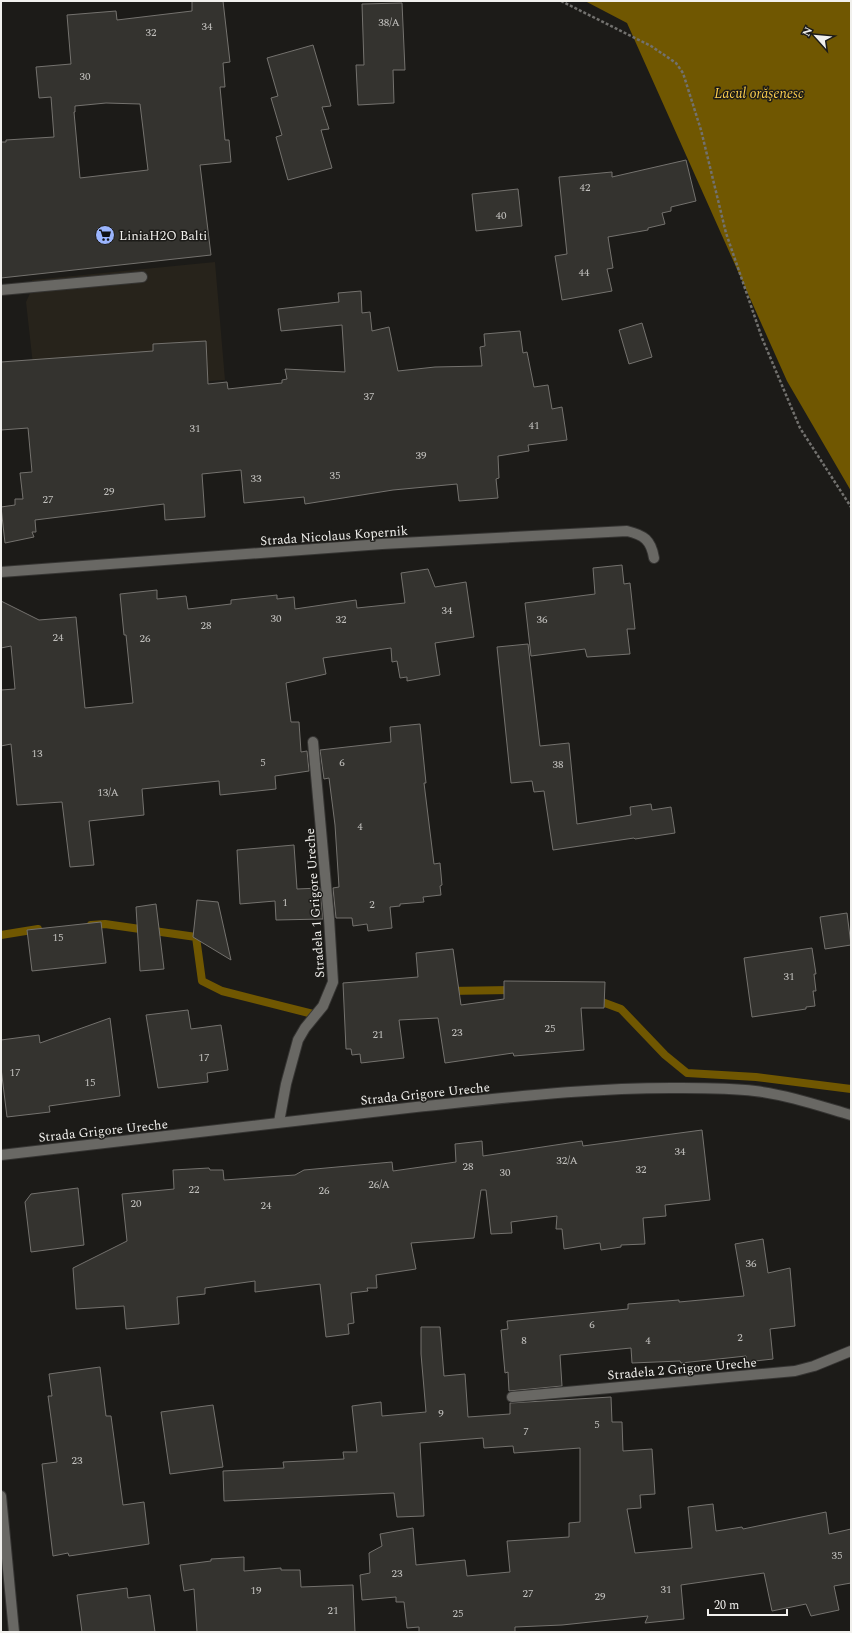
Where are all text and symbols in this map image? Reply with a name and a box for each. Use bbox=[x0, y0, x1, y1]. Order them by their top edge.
house number: 38/A bbox=[378, 14, 400, 31]
north arrow bbox=[796, 16, 836, 56]
house number: 34 bbox=[202, 18, 213, 35]
house number: 32 bbox=[146, 24, 157, 41]
text: N bbox=[798, 24, 817, 40]
house number: 30 bbox=[80, 68, 91, 85]
water label: Lacul orăşenesc bbox=[714, 83, 804, 104]
house number: 42 bbox=[580, 179, 591, 196]
house number: 40 bbox=[496, 207, 507, 224]
supermarket icon: LiniaH2O Balti bbox=[94, 224, 116, 246]
place label: LiniaH2O Balti bbox=[119, 226, 207, 246]
house number: 44 bbox=[579, 264, 590, 281]
house number: 37 bbox=[364, 388, 375, 405]
house number: 41 bbox=[529, 417, 540, 434]
house number: 31 bbox=[190, 420, 201, 437]
house number: 39 bbox=[416, 447, 427, 464]
house number: 35 bbox=[330, 467, 341, 484]
house number: 33 bbox=[251, 470, 262, 487]
house number: 29 bbox=[104, 483, 115, 500]
house number: 27 bbox=[43, 491, 54, 508]
street label: Strada Nicolaus Kopernik bbox=[259, 521, 409, 551]
house number: 34 bbox=[442, 602, 453, 619]
house number: 30 bbox=[271, 610, 282, 627]
house number: 32 bbox=[336, 611, 347, 628]
house number: 36 bbox=[537, 611, 548, 628]
house number: 28 bbox=[201, 617, 212, 634]
house number: 24 bbox=[53, 629, 64, 646]
house number: 26 bbox=[140, 630, 151, 647]
house number: 13 bbox=[32, 745, 43, 762]
house number: 5 bbox=[260, 754, 266, 771]
house number: 6 bbox=[339, 754, 345, 771]
house number: 38 bbox=[553, 756, 564, 773]
house number: 13/A bbox=[97, 784, 119, 801]
house number: 4 bbox=[357, 818, 363, 835]
street label: Stradela 1 Grigore Ureche bbox=[300, 827, 330, 978]
house number: 1 bbox=[282, 894, 288, 911]
house number: 2 bbox=[369, 896, 375, 913]
house number: 15 bbox=[53, 929, 64, 946]
house number: 31 bbox=[784, 968, 795, 985]
house number: 25 bbox=[545, 1020, 556, 1037]
house number: 23 bbox=[452, 1024, 463, 1041]
house number: 21 bbox=[373, 1026, 384, 1043]
house number: 17 bbox=[199, 1049, 210, 1066]
house number: 17 bbox=[10, 1064, 21, 1081]
house number: 15 bbox=[85, 1074, 96, 1091]
street label: Strada Grigore Ureche bbox=[359, 1077, 491, 1111]
street label: Strada Grigore Ureche bbox=[37, 1114, 169, 1148]
house number: 34 bbox=[675, 1143, 686, 1160]
house number: 32/A bbox=[556, 1152, 578, 1169]
house number: 28 bbox=[463, 1158, 474, 1175]
house number: 32 bbox=[636, 1161, 647, 1178]
house number: 30 bbox=[500, 1164, 511, 1181]
house number: 26/A bbox=[368, 1176, 390, 1193]
house number: 22 bbox=[189, 1181, 200, 1198]
house number: 26 bbox=[319, 1182, 330, 1199]
house number: 20 bbox=[131, 1195, 142, 1212]
house number: 24 bbox=[261, 1197, 272, 1214]
house number: 36 bbox=[746, 1255, 757, 1272]
house number: 6 bbox=[589, 1316, 595, 1333]
house number: 2 bbox=[737, 1329, 743, 1346]
house number: 8 bbox=[521, 1332, 527, 1349]
house number: 4 bbox=[645, 1332, 651, 1349]
street label: Stradela 2 Grigore Ureche bbox=[607, 1353, 758, 1385]
house number: 9 bbox=[438, 1405, 444, 1422]
house number: 5 bbox=[594, 1416, 600, 1433]
house number: 7 bbox=[523, 1423, 529, 1440]
house number: 23 bbox=[72, 1452, 83, 1469]
house number: 35 bbox=[832, 1547, 843, 1564]
house number: 23 bbox=[392, 1565, 403, 1582]
house number: 31 bbox=[661, 1581, 672, 1598]
house number: 19 bbox=[251, 1582, 262, 1599]
house number: 27 bbox=[523, 1585, 534, 1602]
house number: 29 bbox=[595, 1588, 606, 1605]
scale bar bbox=[708, 1591, 787, 1617]
text: 20 m bbox=[714, 1596, 739, 1615]
house number: 21 bbox=[328, 1602, 339, 1619]
house number: 25 bbox=[453, 1605, 464, 1622]

